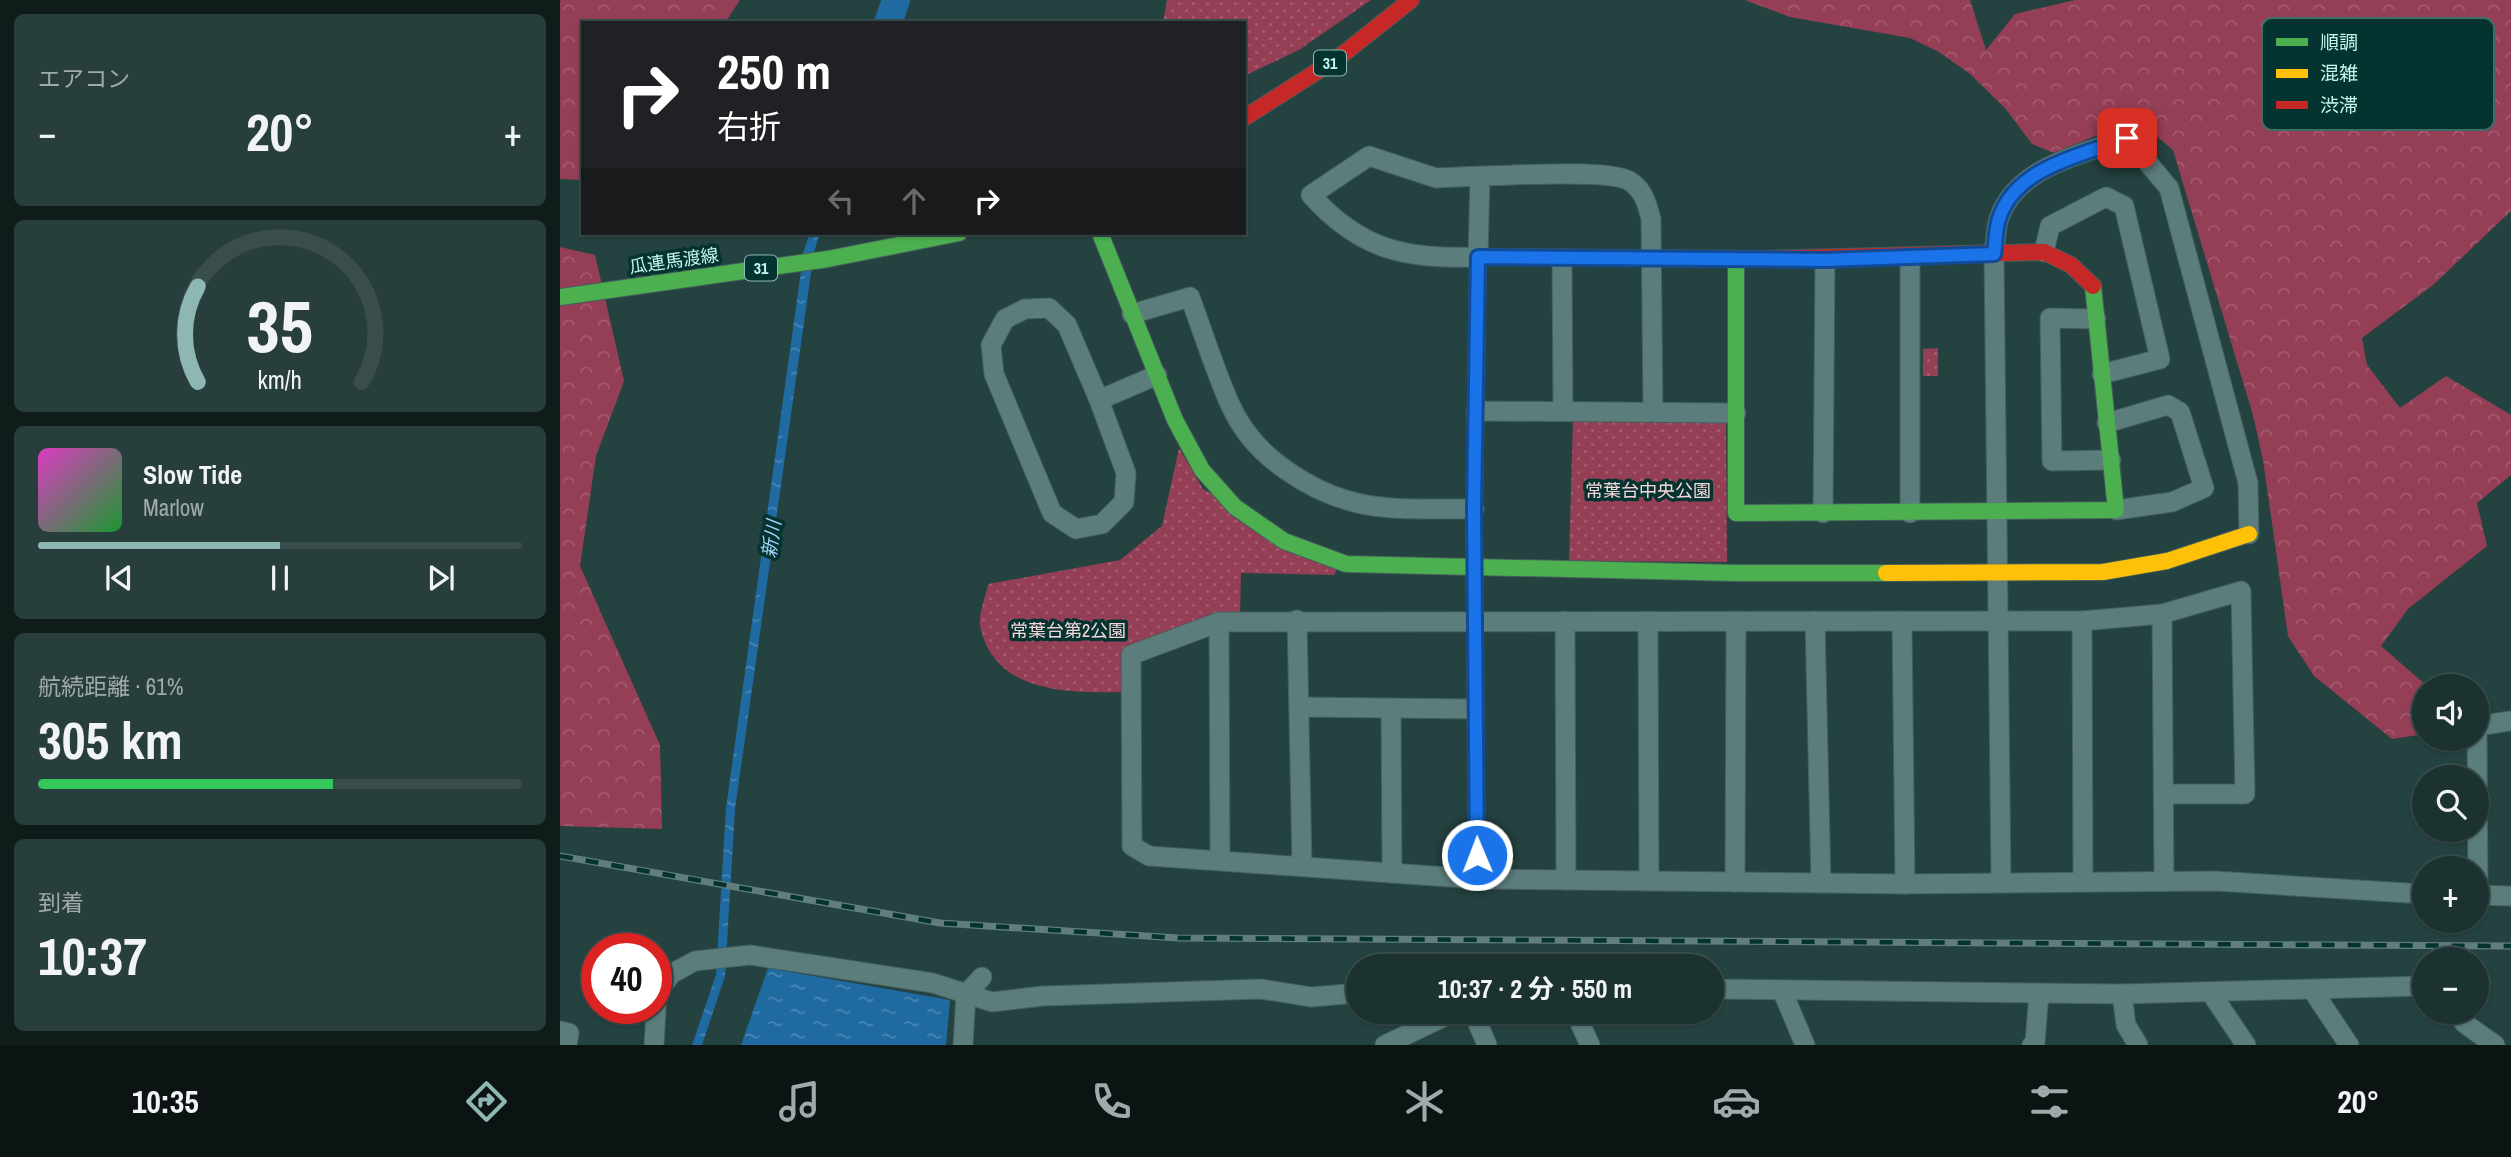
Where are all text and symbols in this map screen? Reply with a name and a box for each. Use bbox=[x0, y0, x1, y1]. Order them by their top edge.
legend bbox=[2262, 18, 2494, 130]
text: 順調 bbox=[2320, 29, 2358, 55]
text: 250 m bbox=[717, 38, 831, 104]
icon: right bbox=[602, 49, 693, 140]
road number: 31 bbox=[1314, 50, 1346, 76]
text: 混雑 bbox=[2320, 60, 2358, 86]
text: エアコン bbox=[38, 63, 130, 94]
text: 渋滞 bbox=[2320, 92, 2358, 118]
text: 20° bbox=[246, 97, 314, 167]
text: 右折 bbox=[717, 105, 781, 148]
text: − bbox=[38, 107, 56, 158]
text: + bbox=[504, 107, 522, 158]
pin bbox=[2097, 108, 2157, 168]
icon: arrive bbox=[2108, 119, 2146, 157]
icon: left bbox=[822, 182, 860, 220]
icon: ahead bbox=[895, 182, 933, 220]
icon: right bbox=[968, 182, 1006, 220]
street label: 瓜連馬渡線 bbox=[628, 242, 720, 279]
road number: 31 bbox=[745, 256, 777, 280]
text: 35 bbox=[247, 278, 313, 376]
text: km/h bbox=[258, 363, 302, 397]
text: Slow Tide bbox=[143, 457, 242, 492]
park label: 常葉台中央公園 bbox=[1585, 478, 1711, 503]
text: Marlow bbox=[143, 492, 204, 523]
water label: 新川 bbox=[755, 516, 787, 560]
icon: previous bbox=[100, 559, 138, 597]
icon: pause bbox=[261, 559, 299, 597]
icon: next bbox=[422, 559, 460, 597]
park label: 常葉台第2公園 bbox=[1010, 618, 1126, 643]
text: 航続距離 · 61% bbox=[38, 671, 183, 702]
map controls bbox=[2412, 674, 2489, 1024]
button: sound bbox=[2412, 674, 2489, 751]
text: 305 km bbox=[38, 705, 183, 775]
button: search bbox=[2412, 765, 2489, 842]
position arrow bbox=[1440, 818, 1514, 892]
button: + bbox=[2412, 856, 2489, 933]
text: 到着 bbox=[38, 887, 84, 918]
text: 10:37 bbox=[38, 921, 147, 991]
speed limit sign: 40 bbox=[581, 933, 672, 1024]
button: − bbox=[2412, 947, 2489, 1024]
text: 10:37 · 2 分 · 550 m bbox=[1438, 971, 1632, 1006]
icon: directions bbox=[462, 1077, 511, 1126]
icon: music bbox=[775, 1077, 824, 1126]
icon: phone bbox=[1087, 1077, 1136, 1126]
icon: climate bbox=[1400, 1077, 1449, 1126]
icon: car bbox=[1712, 1077, 1761, 1126]
icon: filters bbox=[2025, 1077, 2074, 1126]
text: 10:35 bbox=[132, 1080, 199, 1123]
text: 20° bbox=[2337, 1080, 2379, 1123]

